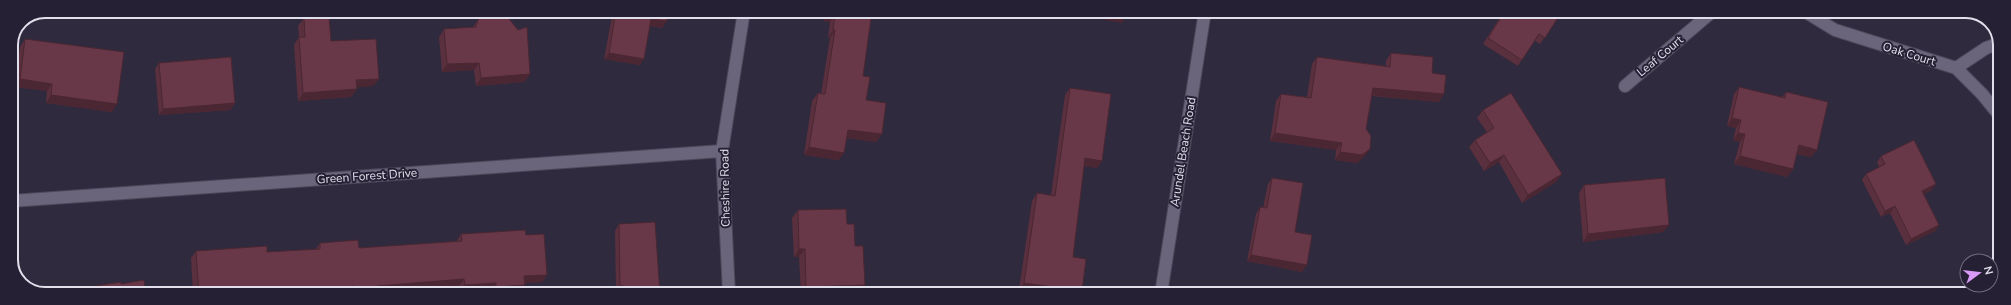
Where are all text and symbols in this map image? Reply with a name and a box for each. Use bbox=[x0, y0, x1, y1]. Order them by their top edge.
street label: Leaf Court bbox=[1633, 31, 1687, 80]
street label: Oak Court bbox=[1881, 38, 1938, 70]
street label: Arundel Beach Road bbox=[1166, 96, 1200, 208]
street label: Cheshire Road bbox=[716, 149, 734, 227]
street label: Green Forest Drive bbox=[316, 165, 418, 187]
north arrow bbox=[1959, 253, 1999, 293]
text: N bbox=[1980, 265, 1996, 276]

